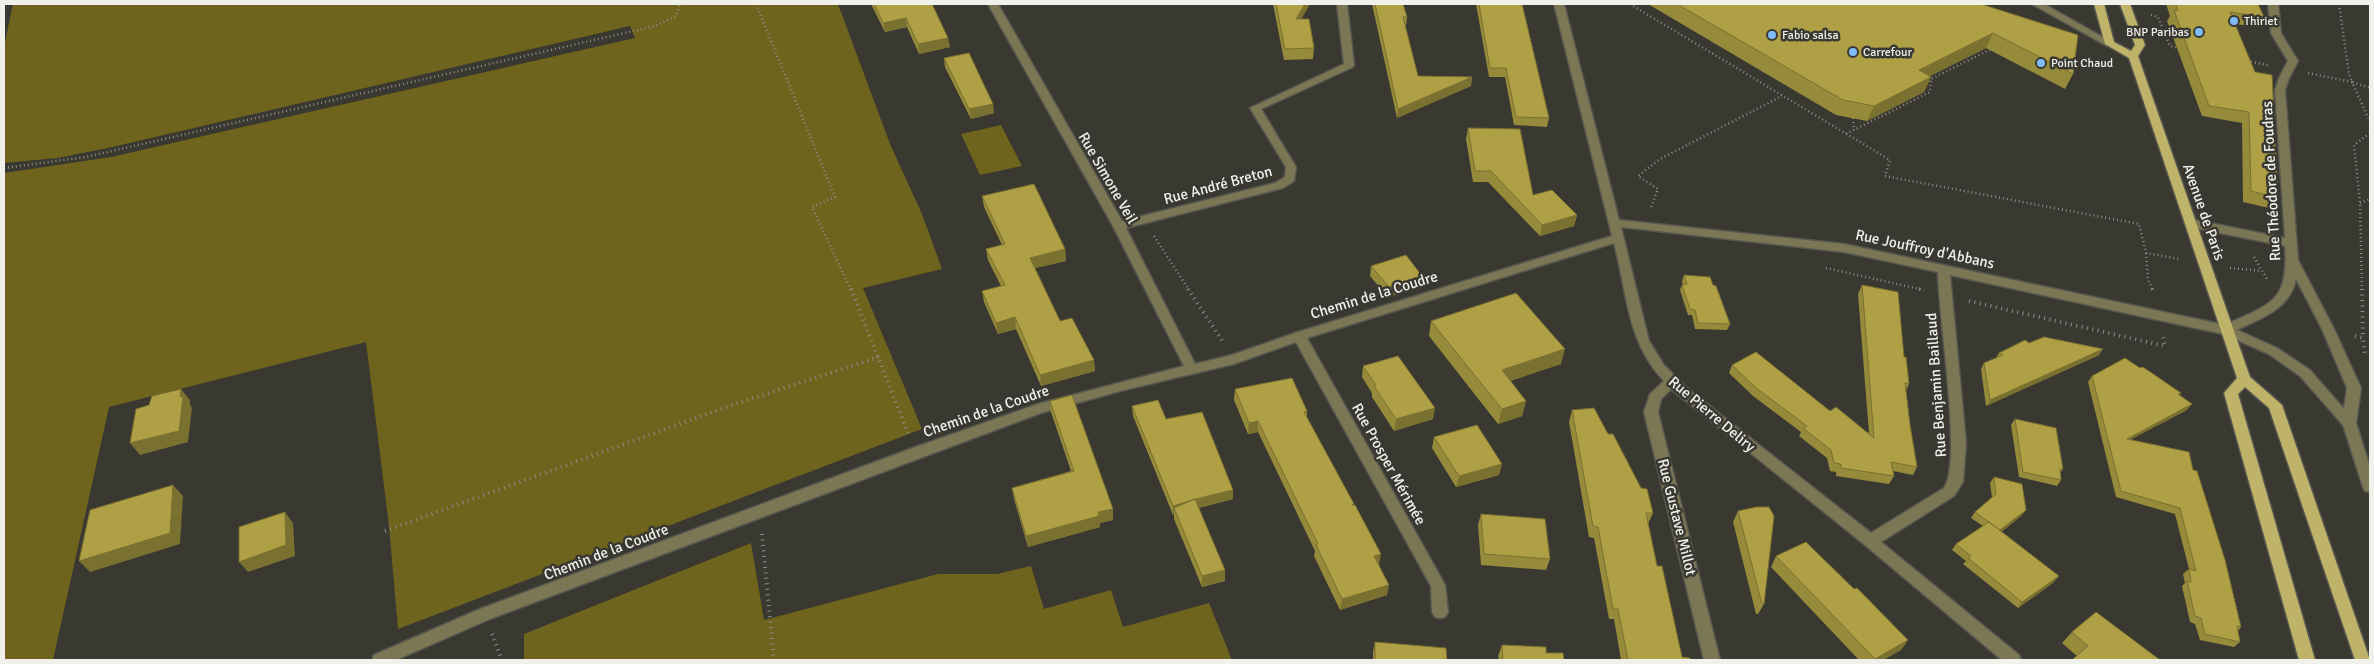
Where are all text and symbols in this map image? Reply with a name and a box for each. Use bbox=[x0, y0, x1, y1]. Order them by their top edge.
place label: Thiriet bbox=[2244, 14, 2278, 29]
marker: Thiriet bbox=[2228, 15, 2240, 27]
place label: BNP Paribas bbox=[2126, 25, 2189, 40]
marker: BNP Paribas bbox=[2193, 26, 2205, 38]
place label: Fabio salsa bbox=[1782, 28, 1839, 43]
marker: Fabio salsa bbox=[1766, 29, 1778, 41]
place label: Carrefour bbox=[1863, 45, 1913, 60]
marker: Carrefour bbox=[1847, 46, 1859, 58]
place label: Point Chaud bbox=[2051, 56, 2113, 71]
marker: Point Chaud bbox=[2035, 57, 2047, 69]
street label: Rue Théodore de Foudras bbox=[2258, 100, 2284, 261]
street label: Rue Simone Veil bbox=[1075, 129, 1141, 227]
street label: Avenue de Paris bbox=[2179, 161, 2229, 263]
street label: Rue André Breton bbox=[1162, 162, 1274, 208]
street label: Rue Jouffroy d'Abbans bbox=[1854, 225, 1997, 273]
street label: Chemin de la Coudre bbox=[1308, 267, 1440, 323]
street label: Rue Benjamin Baillaud bbox=[1922, 312, 1950, 458]
street label: Rue Pierre Deliry bbox=[1665, 372, 1759, 456]
street label: Chemin de la Coudre bbox=[921, 381, 1051, 441]
street label: Rue Prosper Mérimée bbox=[1348, 400, 1430, 528]
street label: Rue Gustave Millot bbox=[1654, 457, 1700, 577]
street label: Chemin de la Coudre bbox=[541, 520, 671, 584]

